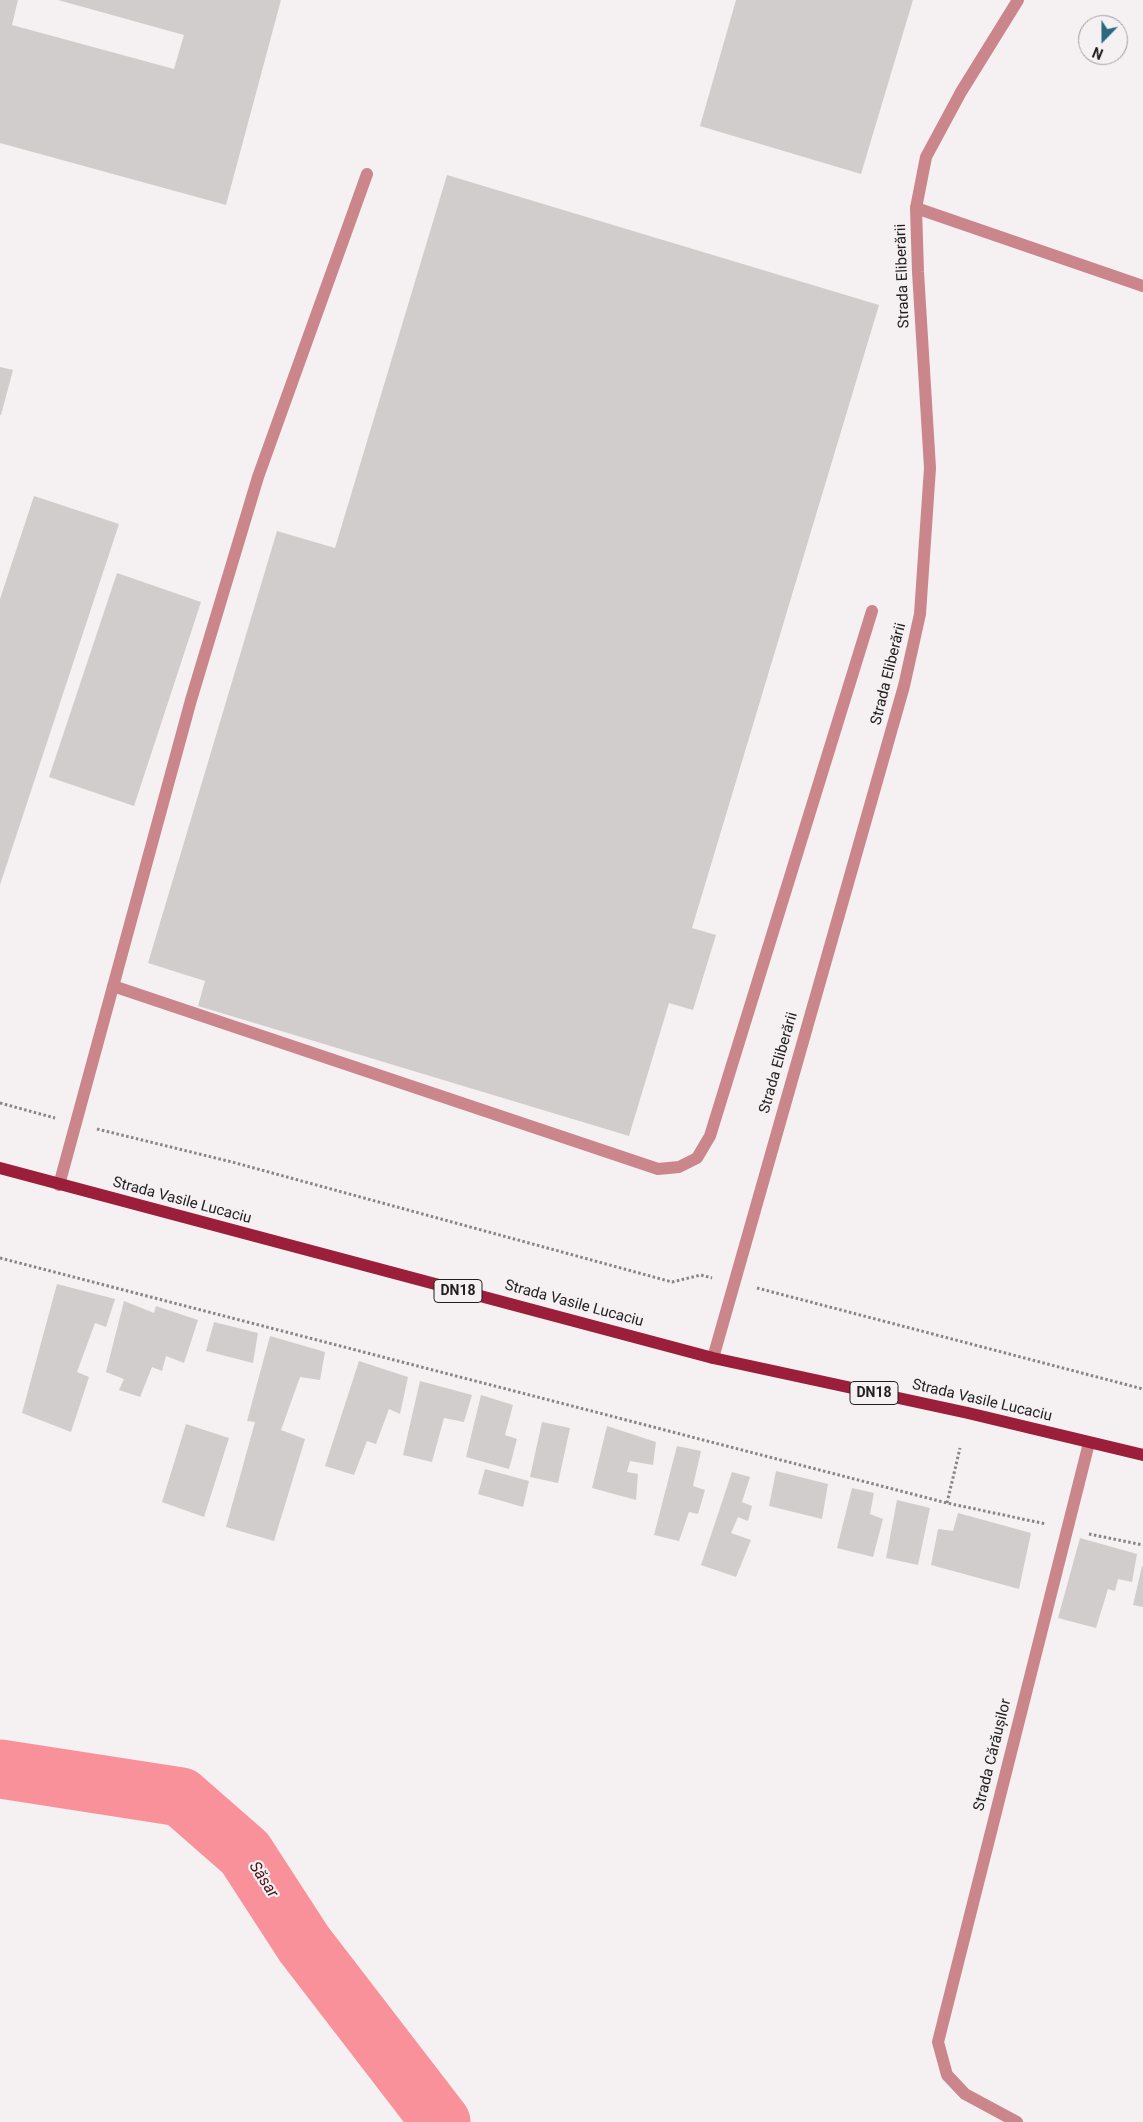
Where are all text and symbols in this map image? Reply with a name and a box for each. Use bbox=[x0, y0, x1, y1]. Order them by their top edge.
north arrow bbox=[1078, 15, 1128, 65]
text: N bbox=[1090, 44, 1105, 62]
street label: Strada Eliberării bbox=[892, 223, 914, 329]
street label: Strada Eliberării bbox=[868, 621, 910, 727]
street label: Strada Eliberării bbox=[756, 1010, 802, 1116]
street label: Strada Vasile Lucaciu bbox=[111, 1174, 253, 1228]
street label: Strada Vasile Lucaciu bbox=[503, 1277, 645, 1331]
road number: DN18 bbox=[434, 1280, 482, 1302]
street label: Strada Vasile Lucaciu bbox=[910, 1376, 1054, 1426]
road number: DN18 bbox=[850, 1382, 898, 1405]
street label: Strada Cărăușilor bbox=[970, 1697, 1016, 1813]
water label: Săsar bbox=[244, 1858, 282, 1902]

